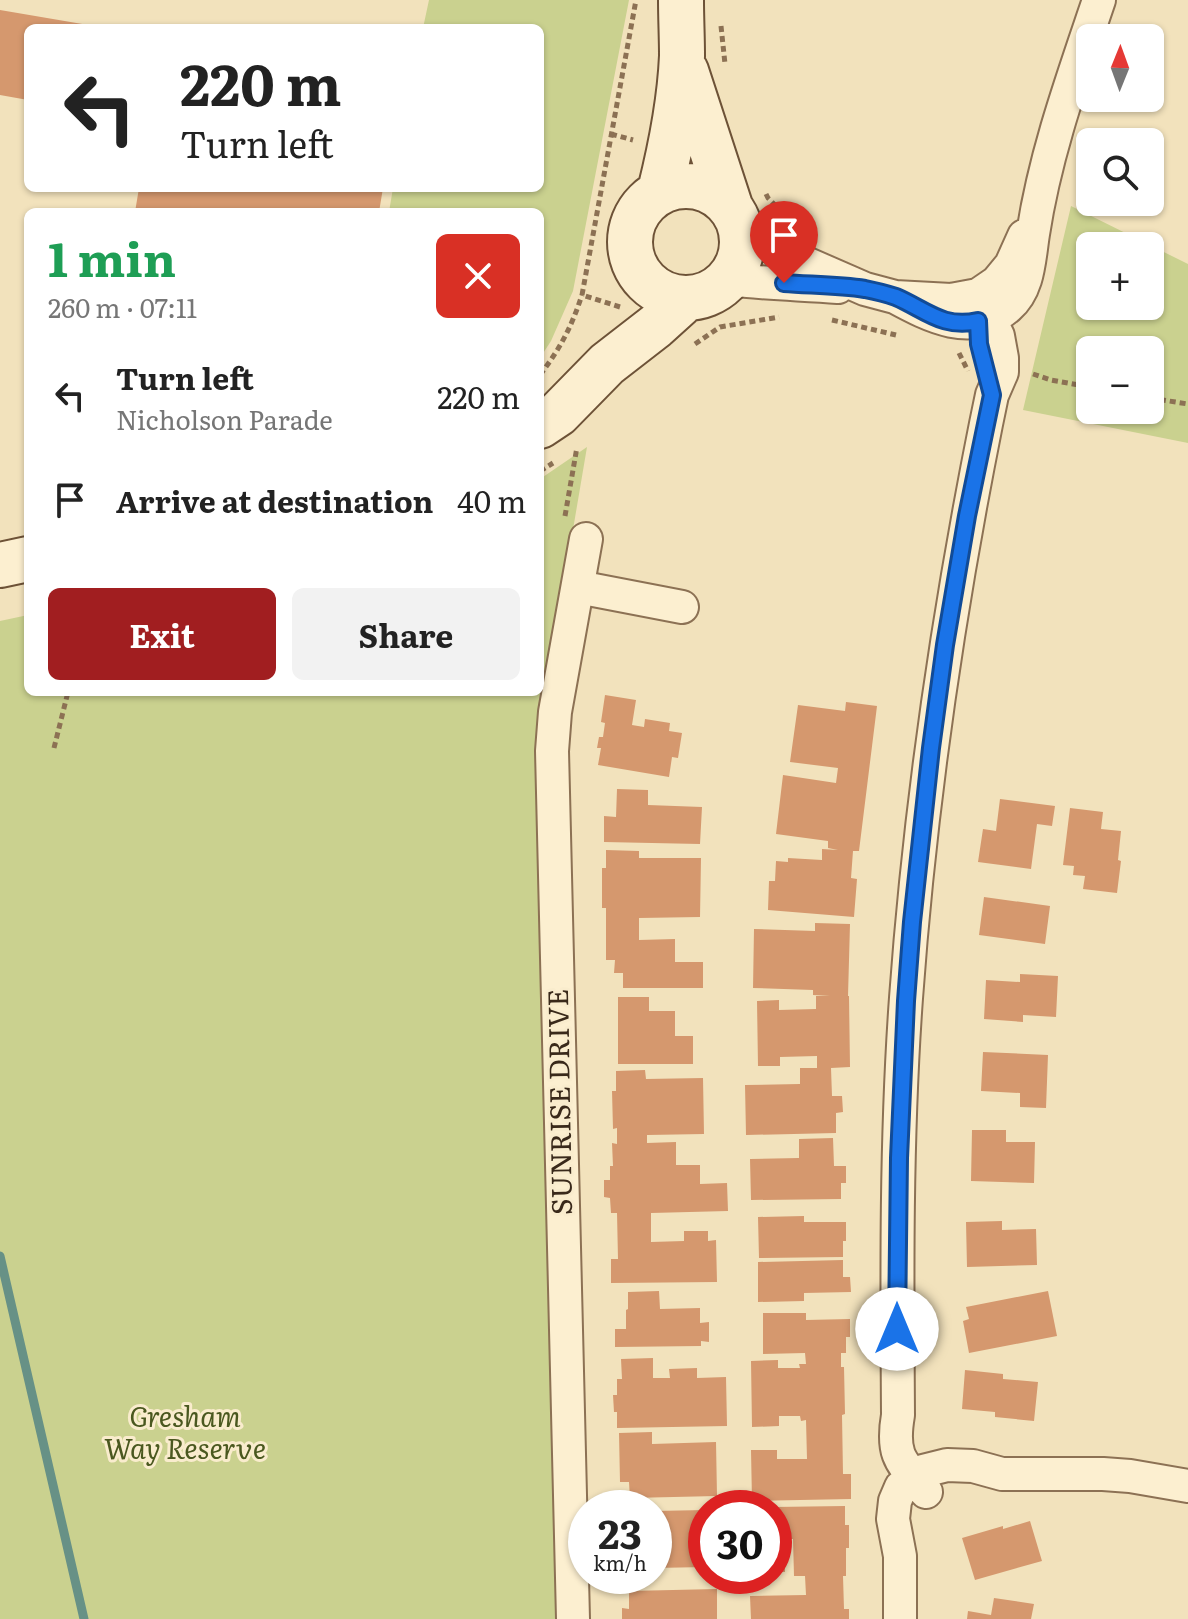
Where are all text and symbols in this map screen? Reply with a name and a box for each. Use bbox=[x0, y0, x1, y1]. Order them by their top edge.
north arrow bbox=[1076, 24, 1164, 112]
map controls bbox=[1076, 24, 1164, 424]
text: 220 m bbox=[180, 40, 342, 123]
icon: left bbox=[48, 56, 152, 160]
text: Turn left bbox=[180, 116, 334, 169]
button: search bbox=[1076, 128, 1164, 216]
pin bbox=[750, 201, 818, 283]
icon: arrive bbox=[762, 213, 806, 257]
text: 1 min bbox=[48, 221, 176, 292]
button: + bbox=[1076, 232, 1164, 320]
button: close bbox=[436, 234, 520, 318]
text: 260 m · 07:11 bbox=[48, 287, 197, 326]
button: − bbox=[1076, 336, 1164, 424]
text: Turn left bbox=[116, 355, 254, 399]
icon: left bbox=[48, 374, 92, 418]
text: 220 m bbox=[437, 374, 520, 418]
text: Nicholson Parade bbox=[116, 399, 333, 438]
icon: arrive bbox=[48, 478, 92, 522]
text: Arrive at destination bbox=[116, 478, 433, 522]
text: 40 m bbox=[457, 478, 526, 522]
button: Exit bbox=[48, 588, 276, 680]
button: Share bbox=[292, 588, 520, 680]
street label: SUNRISE DRIVE bbox=[535, 988, 581, 1216]
position arrow bbox=[855, 1287, 939, 1371]
park label: Gresham Way Reserve bbox=[104, 1394, 266, 1468]
speed limit sign: 30 bbox=[688, 1490, 792, 1594]
text: 23 bbox=[598, 1502, 642, 1561]
text: km/h bbox=[593, 1547, 647, 1577]

